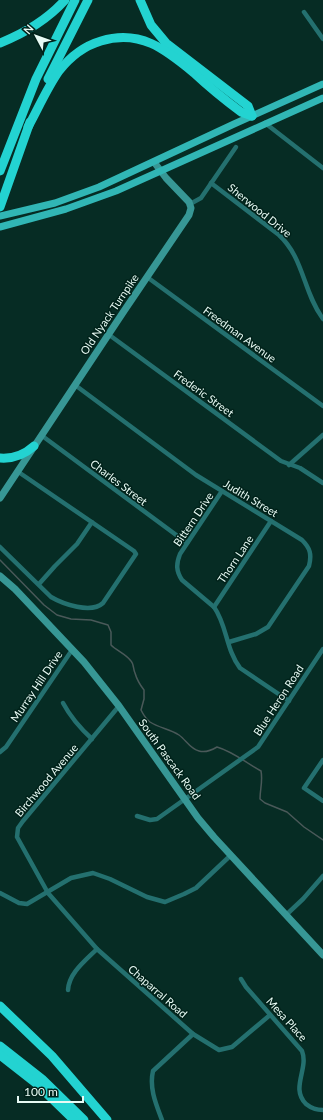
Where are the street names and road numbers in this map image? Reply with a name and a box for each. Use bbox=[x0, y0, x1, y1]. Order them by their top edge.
street label: Sherwood Drive bbox=[226, 180, 295, 240]
street label: Old Nyack Turnpike bbox=[77, 271, 141, 357]
street label: Freedman Avenue bbox=[201, 303, 279, 365]
street label: Frederic Street bbox=[171, 367, 237, 419]
street label: Charles Street bbox=[88, 456, 150, 508]
street label: Judith Street bbox=[221, 477, 281, 519]
street label: Bittern Drive bbox=[170, 489, 216, 548]
street label: Thorn Lane bbox=[214, 532, 256, 585]
street label: Murray Hill Drive bbox=[7, 648, 65, 724]
street label: Blue Heron Road bbox=[250, 662, 306, 738]
street label: South Pascack Road bbox=[136, 716, 204, 802]
street label: Birchwood Avenue bbox=[12, 741, 80, 819]
street label: Chaparral Road bbox=[126, 962, 190, 1020]
street label: Mesa Place bbox=[264, 994, 310, 1044]

